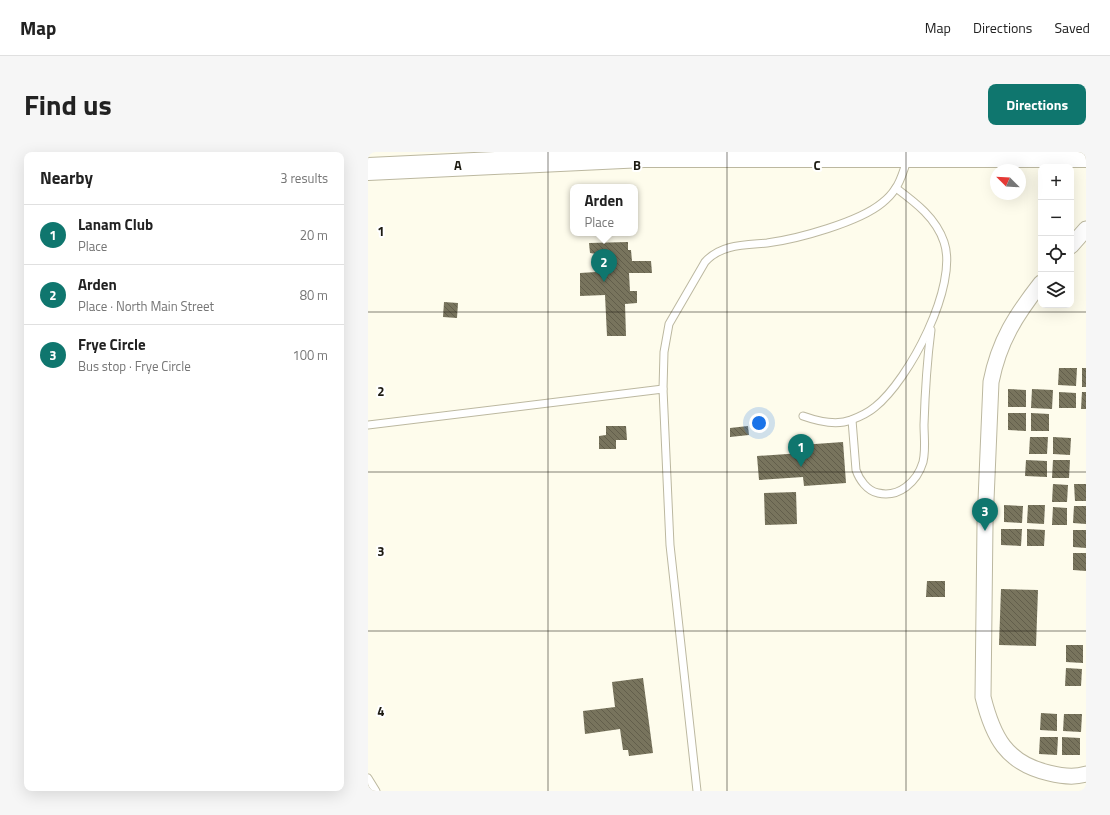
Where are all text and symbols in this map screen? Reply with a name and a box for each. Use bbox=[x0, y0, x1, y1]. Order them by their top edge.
text: Map bbox=[20, 13, 56, 42]
text: Map bbox=[925, 17, 951, 38]
text: Directions bbox=[973, 17, 1032, 38]
text: Saved bbox=[1054, 17, 1090, 38]
text: Find us bbox=[24, 83, 112, 126]
button: Directions bbox=[988, 84, 1086, 125]
text: A bbox=[454, 155, 462, 175]
text: B bbox=[633, 155, 641, 175]
text: C bbox=[813, 155, 821, 175]
north arrow bbox=[990, 164, 1026, 200]
map controls bbox=[1038, 164, 1074, 308]
button: + bbox=[1038, 164, 1074, 200]
text: Nearby bbox=[40, 165, 93, 191]
text: 3 results bbox=[280, 168, 328, 188]
popup bbox=[570, 184, 638, 236]
text: Arden bbox=[585, 189, 623, 212]
button: − bbox=[1038, 200, 1074, 236]
text: Place bbox=[585, 212, 614, 232]
text: Lanam Club bbox=[78, 213, 153, 236]
text: 1 bbox=[377, 221, 385, 241]
text: 1 bbox=[49, 225, 57, 245]
text: 20 m bbox=[300, 225, 328, 245]
text: Place bbox=[78, 236, 107, 256]
button: locate bbox=[1038, 236, 1074, 272]
pin: 2 bbox=[591, 249, 617, 282]
button: layers bbox=[1038, 272, 1074, 308]
text: Arden bbox=[78, 273, 117, 296]
text: 2 bbox=[49, 285, 57, 305]
text: 80 m bbox=[300, 285, 328, 305]
text: Place · North Main Street bbox=[78, 296, 214, 316]
text: Frye Circle bbox=[78, 333, 146, 356]
text: 3 bbox=[49, 345, 57, 365]
text: 100 m bbox=[292, 345, 328, 365]
text: Bus stop · Frye Circle bbox=[78, 356, 191, 376]
text: 2 bbox=[377, 381, 385, 401]
your location bbox=[749, 413, 769, 433]
pin: 1 bbox=[788, 434, 814, 467]
pin: 3 bbox=[972, 498, 998, 531]
text: 3 bbox=[377, 541, 385, 561]
text: 4 bbox=[377, 701, 385, 721]

